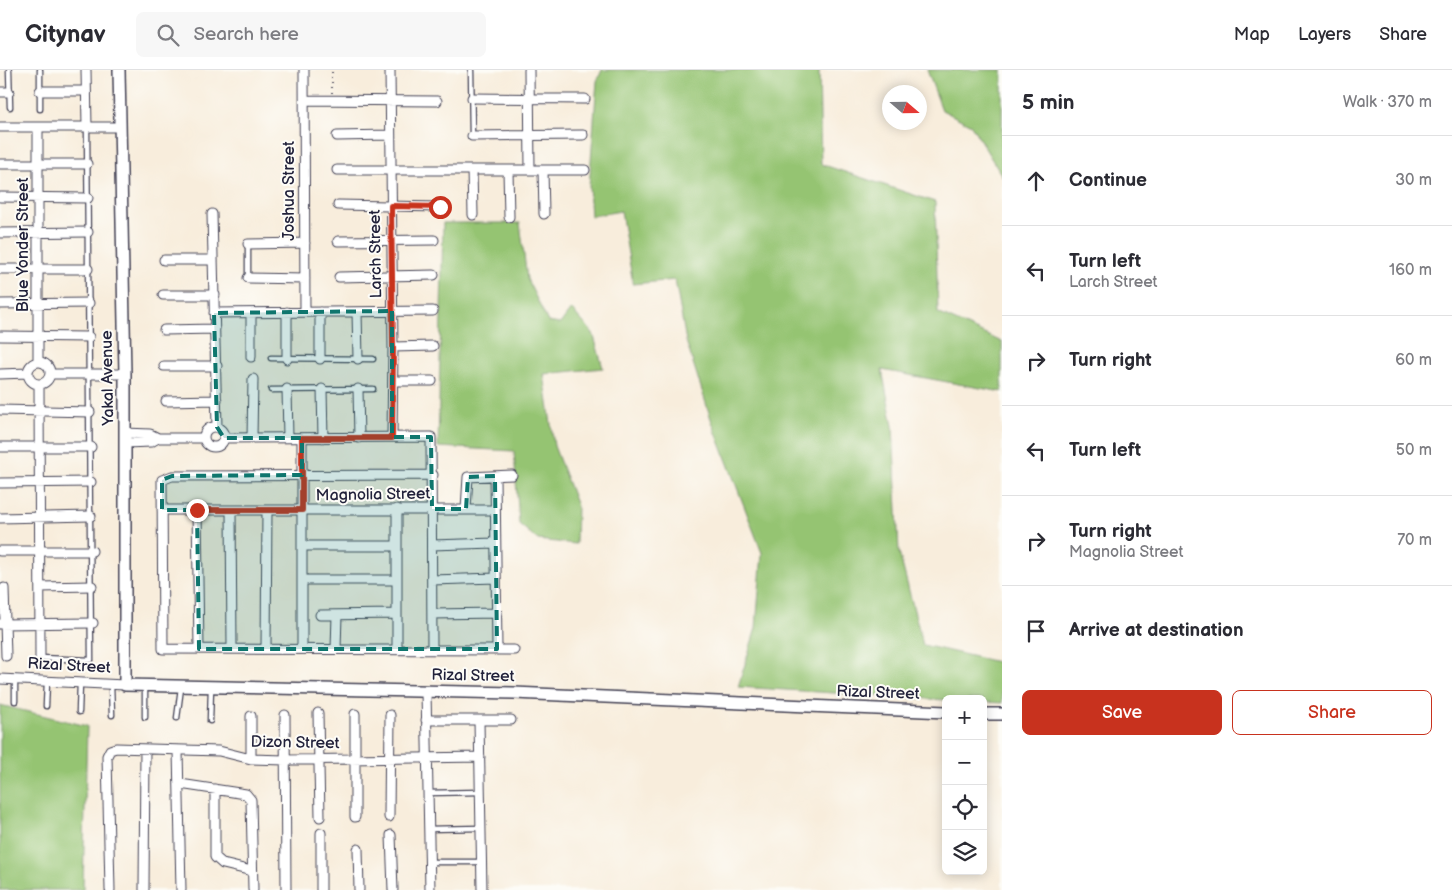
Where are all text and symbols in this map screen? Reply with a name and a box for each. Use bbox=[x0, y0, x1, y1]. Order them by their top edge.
search box bbox=[136, 12, 486, 57]
text: Citynav bbox=[25, 20, 106, 49]
icon: search bbox=[154, 21, 182, 49]
text: Search here bbox=[194, 23, 299, 46]
text: Map bbox=[1234, 24, 1270, 45]
text: Layers bbox=[1298, 24, 1351, 45]
text: Share bbox=[1379, 24, 1427, 45]
north arrow bbox=[882, 85, 927, 130]
text: 5 min bbox=[1022, 90, 1075, 115]
text: Walk · 370 m bbox=[1343, 93, 1432, 112]
street label: Joshua Street bbox=[280, 141, 299, 241]
icon: ahead bbox=[1022, 167, 1050, 195]
text: Continue bbox=[1069, 169, 1147, 192]
text: 30 m bbox=[1395, 171, 1432, 190]
street label: Blue Yonder Street bbox=[14, 178, 33, 312]
route start bbox=[429, 196, 452, 219]
street label: Larch Street bbox=[366, 209, 386, 298]
text: Turn left bbox=[1069, 250, 1141, 273]
icon: left bbox=[1022, 257, 1050, 285]
text: 160 m bbox=[1389, 261, 1432, 280]
text: Larch Street bbox=[1069, 273, 1158, 292]
street label: Yakal Avenue bbox=[98, 330, 118, 427]
icon: right bbox=[1022, 347, 1050, 375]
text: Turn right bbox=[1069, 349, 1152, 372]
text: 60 m bbox=[1395, 351, 1432, 370]
icon: left bbox=[1022, 437, 1050, 465]
text: Turn left bbox=[1069, 439, 1141, 462]
text: 50 m bbox=[1396, 441, 1432, 460]
street label: Magnolia Street bbox=[316, 485, 430, 505]
route end bbox=[186, 499, 209, 522]
text: Turn right bbox=[1069, 520, 1152, 543]
icon: right bbox=[1022, 527, 1050, 555]
text: 70 m bbox=[1397, 531, 1432, 550]
text: Magnolia Street bbox=[1069, 543, 1184, 562]
icon: arrive bbox=[1022, 617, 1050, 645]
text: Arrive at destination bbox=[1069, 619, 1244, 642]
street label: Rizal Street bbox=[27, 654, 111, 678]
street label: Rizal Street bbox=[431, 666, 515, 686]
street label: Rizal Street bbox=[836, 682, 920, 704]
button: Save bbox=[1022, 690, 1222, 735]
button: Share bbox=[1232, 690, 1432, 735]
map controls bbox=[942, 695, 987, 875]
button: + bbox=[942, 695, 987, 740]
street label: Dizon Street bbox=[250, 733, 340, 753]
button: − bbox=[942, 740, 987, 785]
button: locate bbox=[942, 785, 987, 830]
button: layers bbox=[942, 830, 987, 875]

